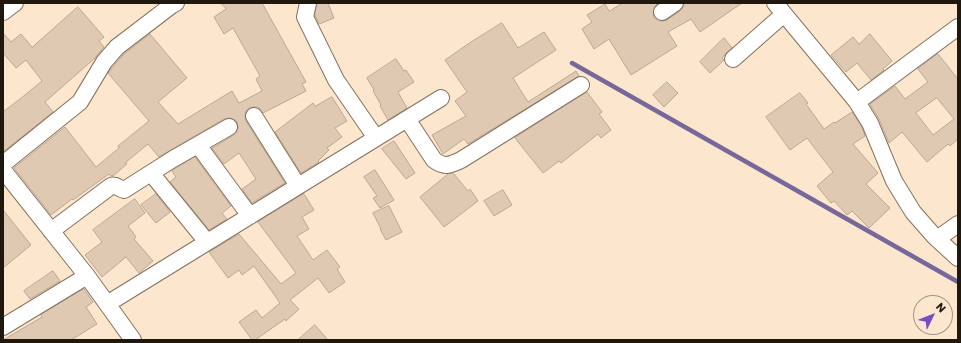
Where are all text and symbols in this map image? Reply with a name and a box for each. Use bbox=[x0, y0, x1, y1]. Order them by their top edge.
north arrow bbox=[913, 295, 953, 335]
text: N bbox=[932, 299, 950, 316]

